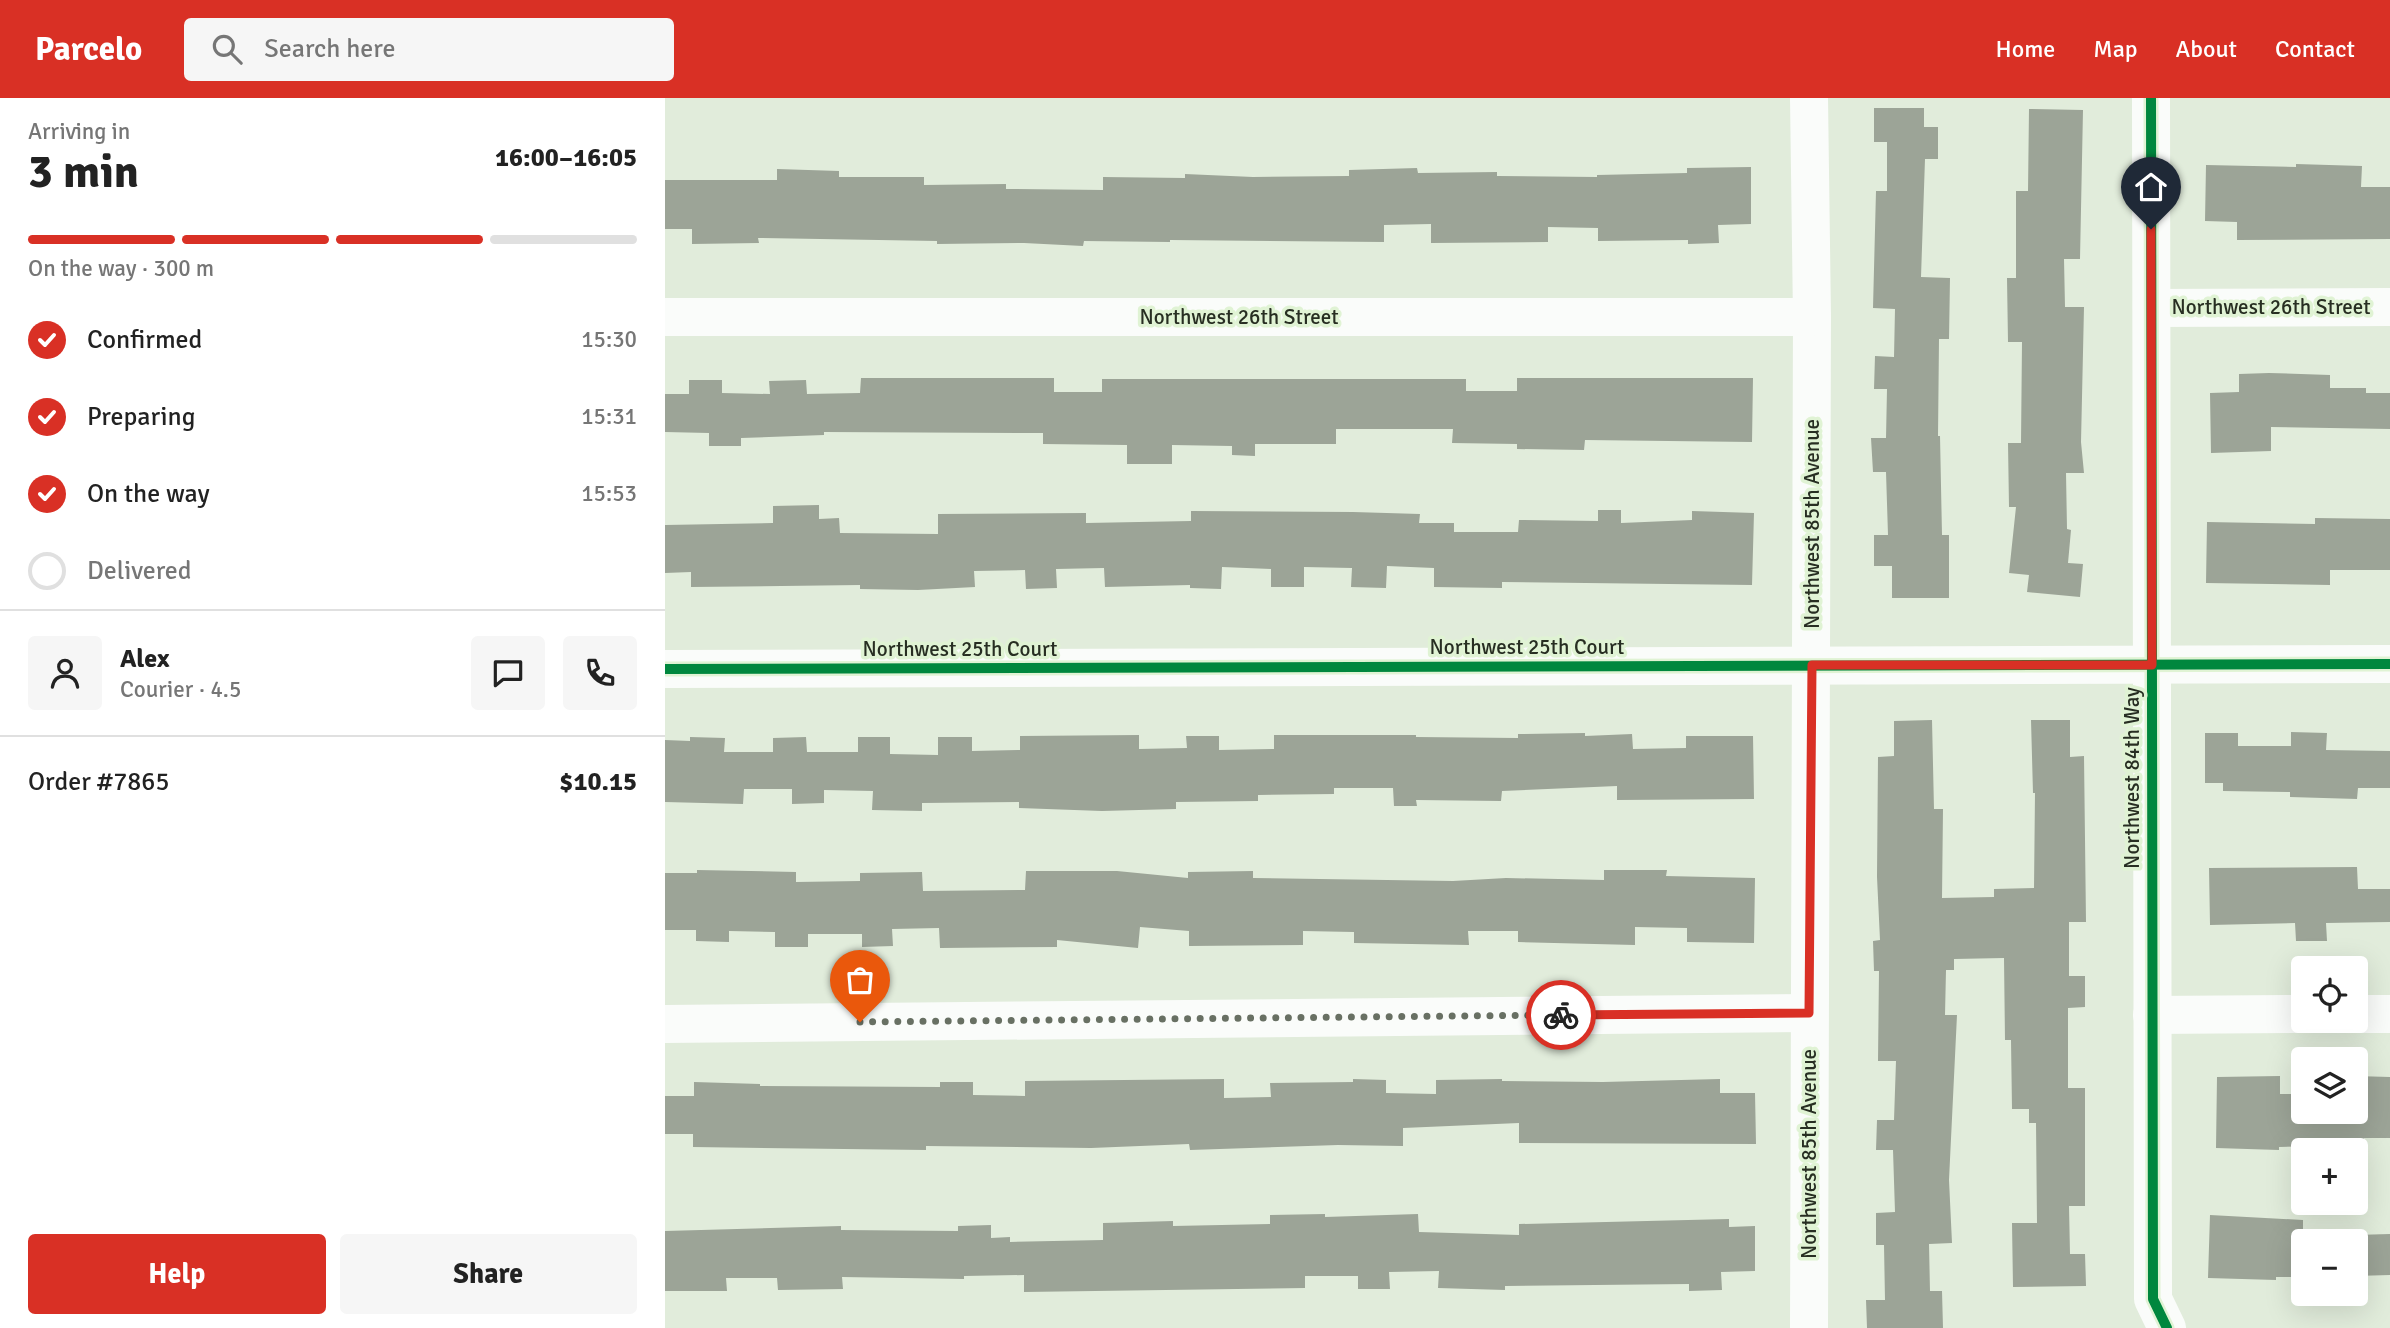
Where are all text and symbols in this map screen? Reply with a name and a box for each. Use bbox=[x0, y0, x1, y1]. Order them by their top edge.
search box bbox=[184, 18, 674, 81]
text: Parcelo bbox=[35, 29, 142, 70]
icon: search bbox=[208, 30, 246, 68]
text: Search here bbox=[264, 33, 395, 65]
text: Home bbox=[1995, 34, 2055, 64]
text: Map bbox=[2093, 34, 2138, 64]
text: About bbox=[2176, 34, 2237, 64]
text: Contact bbox=[2275, 34, 2355, 64]
text: Arriving in bbox=[28, 117, 130, 146]
text: 16:00–16:05 bbox=[495, 142, 637, 174]
text: 3 min bbox=[28, 144, 139, 200]
pin bbox=[2121, 157, 2181, 229]
icon: home bbox=[2132, 168, 2170, 206]
text: On the way · 300 m bbox=[28, 254, 214, 283]
street label: Northwest 26th Street bbox=[2171, 294, 2371, 320]
street label: Northwest 26th Street bbox=[1139, 304, 1339, 330]
icon: check bbox=[28, 321, 66, 359]
text: Confirmed bbox=[87, 324, 202, 356]
text: 15:30 bbox=[581, 325, 637, 354]
icon: check bbox=[28, 398, 66, 436]
text: Preparing bbox=[87, 401, 195, 433]
text: 15:31 bbox=[581, 402, 637, 431]
street label: Northwest 85th Avenue bbox=[1799, 419, 1825, 629]
icon: check bbox=[28, 475, 66, 513]
text: On the way bbox=[87, 478, 210, 510]
text: 15:53 bbox=[581, 479, 637, 508]
text: Delivered bbox=[87, 555, 192, 587]
street label: Northwest 25th Court bbox=[1430, 634, 1624, 660]
button: person bbox=[28, 636, 102, 710]
button: chat bbox=[471, 636, 545, 710]
button: phone bbox=[563, 636, 637, 710]
street label: Northwest 25th Court bbox=[863, 636, 1057, 662]
text: Alex bbox=[120, 643, 170, 675]
text: Courier · 4.5 bbox=[120, 675, 241, 704]
street label: Northwest 84th Way bbox=[2119, 687, 2145, 869]
text: Order #7865 bbox=[28, 766, 169, 798]
text: $10.15 bbox=[559, 766, 637, 798]
pin bbox=[830, 950, 890, 1022]
map controls bbox=[2291, 956, 2368, 1306]
button: locate bbox=[2291, 956, 2368, 1033]
icon: bag bbox=[841, 961, 879, 999]
courier bbox=[1526, 980, 1596, 1050]
icon: bike bbox=[1542, 996, 1580, 1034]
button: layers bbox=[2291, 1047, 2368, 1124]
street label: Northwest 85th Avenue bbox=[1796, 1049, 1822, 1259]
button: + bbox=[2291, 1138, 2368, 1215]
button: − bbox=[2291, 1229, 2368, 1306]
button: Help bbox=[28, 1234, 326, 1314]
button: Share bbox=[340, 1234, 637, 1314]

